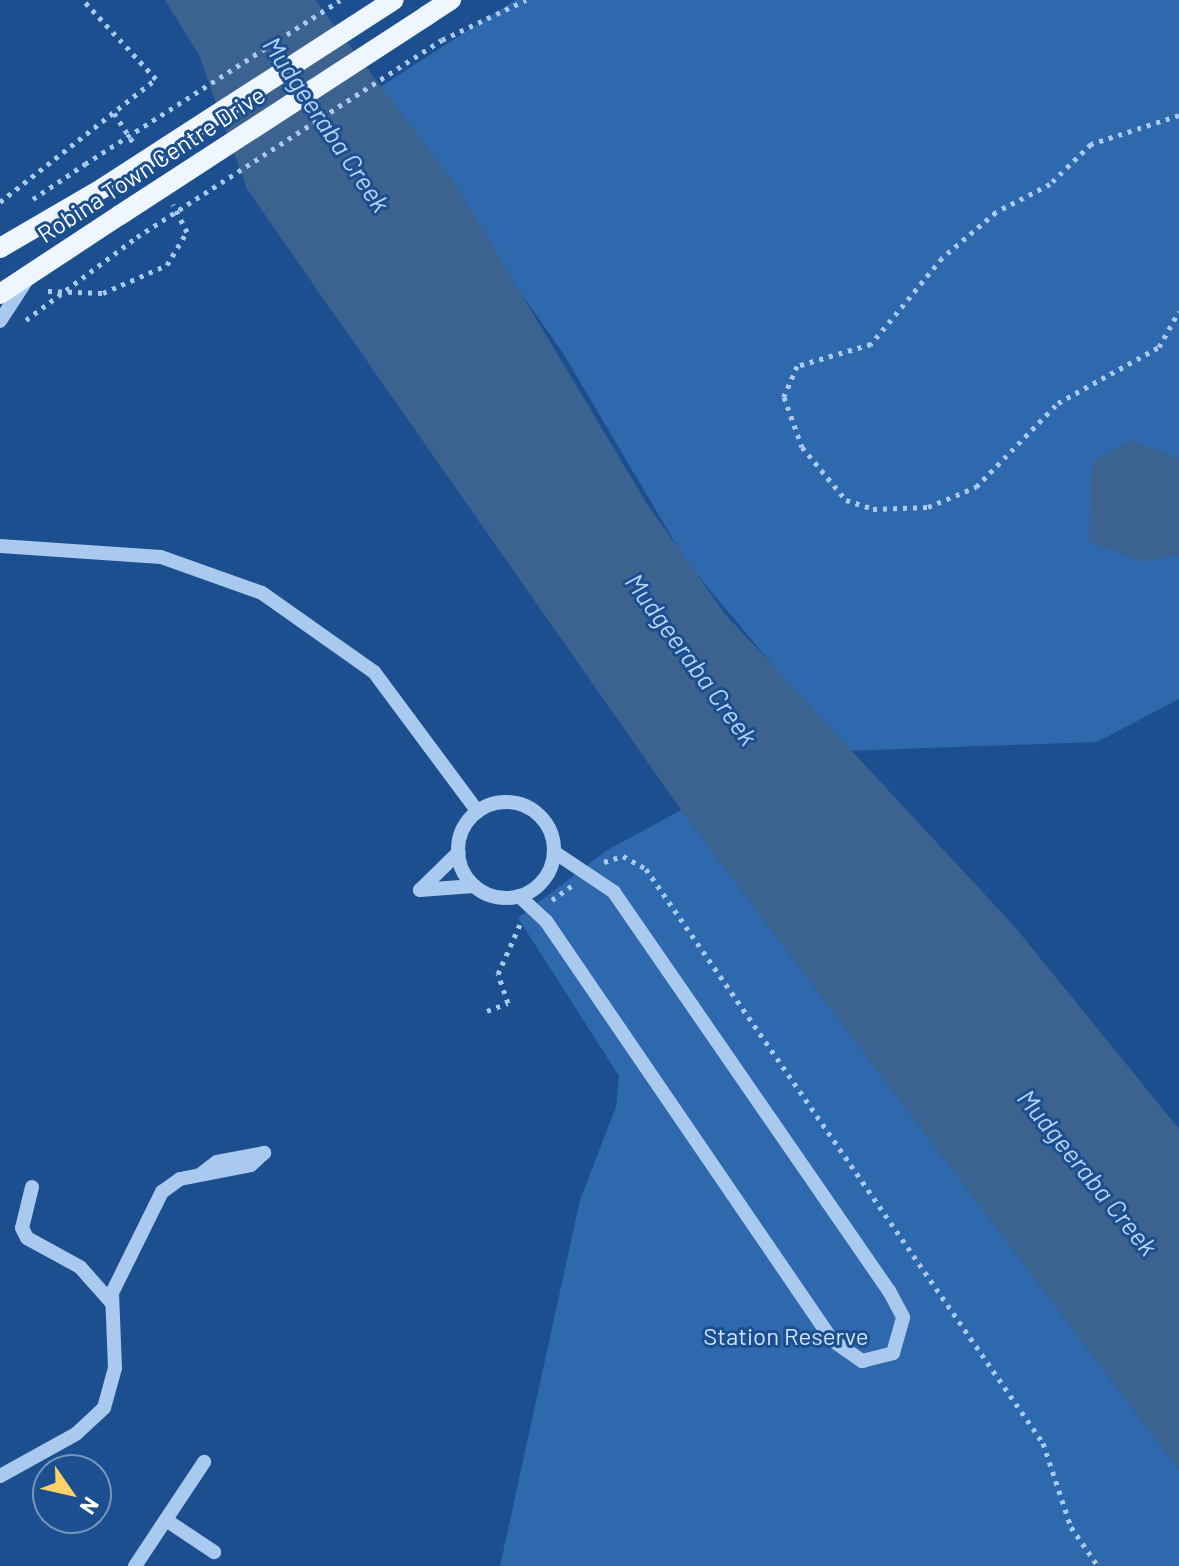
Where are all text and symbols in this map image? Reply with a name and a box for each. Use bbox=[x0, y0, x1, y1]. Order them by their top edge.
water label: Mudgeeraba Creek bbox=[257, 30, 397, 218]
street label: Robina Town Centre Drive bbox=[32, 80, 270, 248]
water label: Mudgeeraba Creek bbox=[619, 567, 765, 751]
water label: Mudgeeraba Creek bbox=[1011, 1083, 1165, 1261]
park label: Station Reserve bbox=[703, 1322, 869, 1350]
north arrow bbox=[32, 1454, 112, 1534]
text: N bbox=[75, 1493, 105, 1520]

